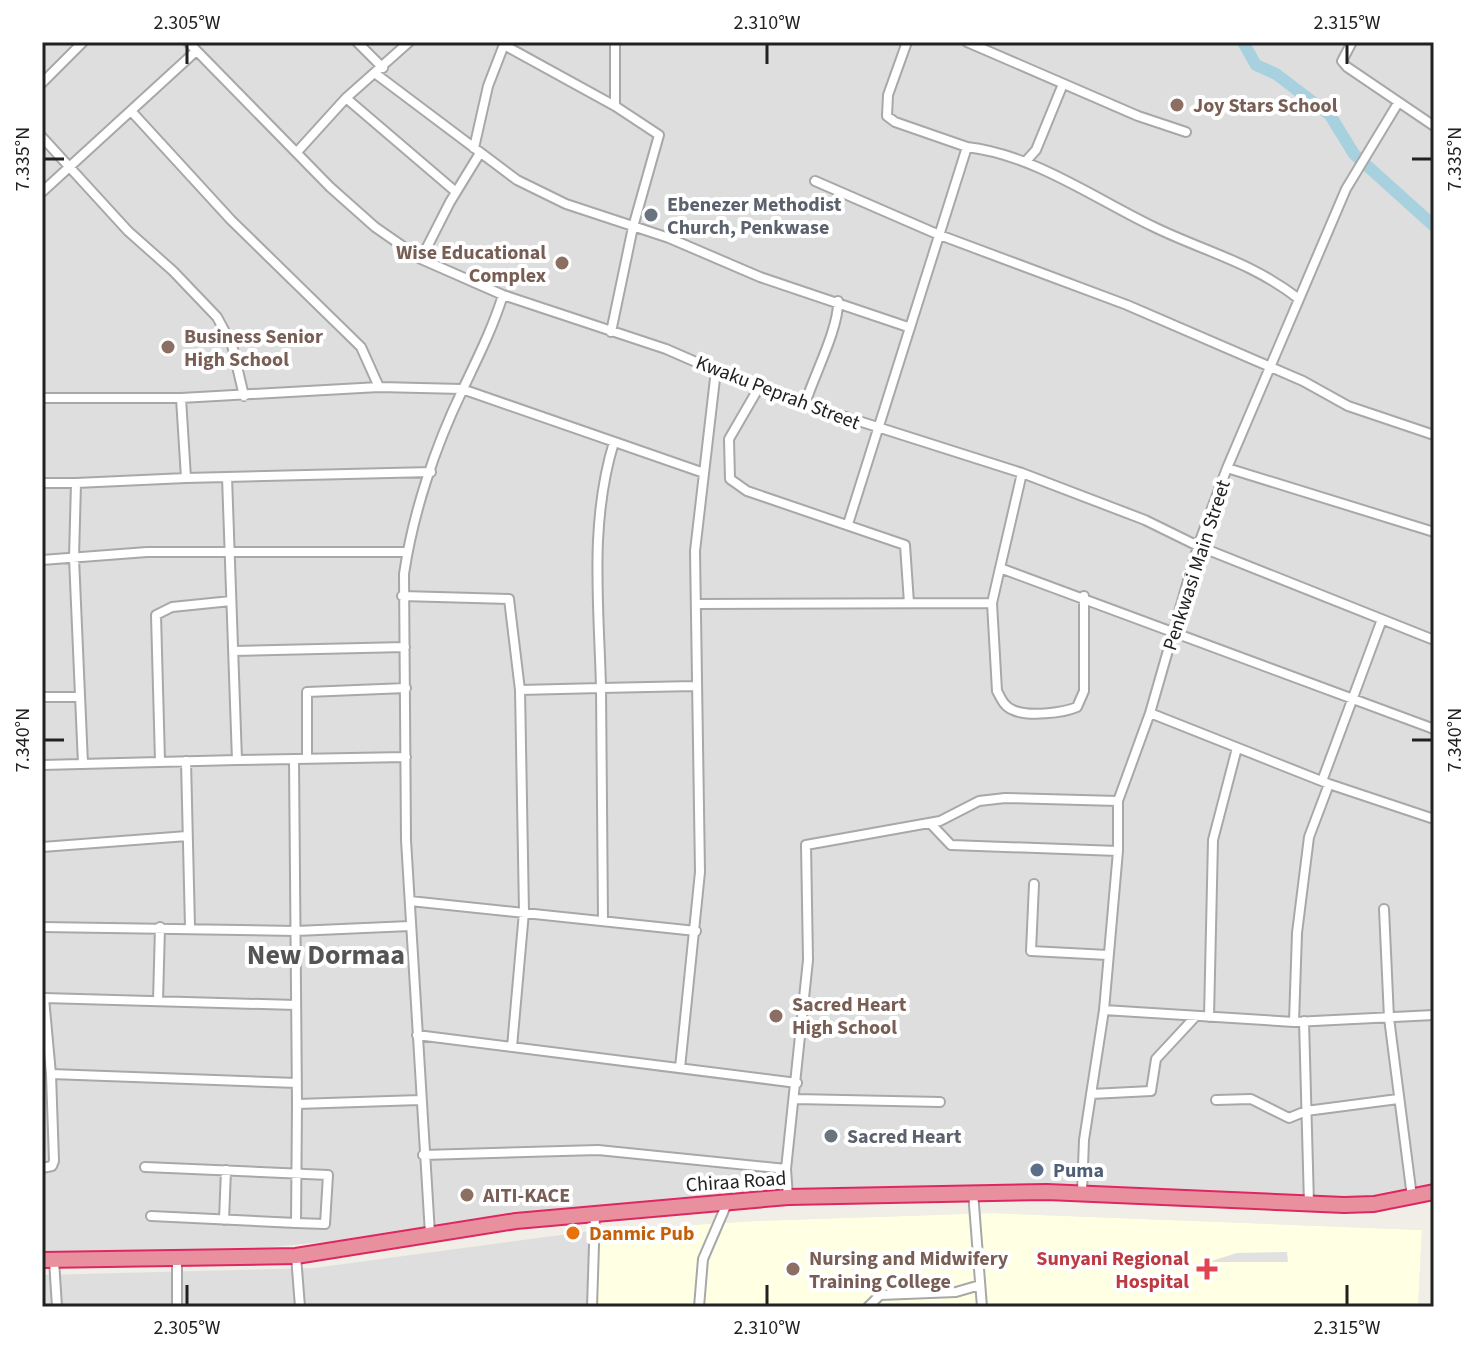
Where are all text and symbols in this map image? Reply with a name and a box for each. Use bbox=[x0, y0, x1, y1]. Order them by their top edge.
text: 2.305°W bbox=[153, 9, 221, 37]
text: 2.310°W bbox=[733, 9, 801, 37]
text: 2.315°W bbox=[1313, 9, 1381, 37]
place label: Joy Stars School bbox=[1193, 92, 1338, 120]
marker: Joy Stars School bbox=[1168, 96, 1186, 114]
text: 7.335°N bbox=[9, 127, 37, 191]
text: 7.335°N bbox=[1441, 127, 1469, 191]
place label: Ebenezer Methodist Church, Penkwase bbox=[667, 191, 842, 242]
marker: Ebenezer Methodist Church, Penkwase bbox=[642, 206, 660, 224]
place label: Wise Educational Complex bbox=[396, 239, 546, 290]
marker: Wise Educational Complex bbox=[553, 254, 571, 272]
place label: Business Senior High School bbox=[184, 323, 323, 374]
marker: Business Senior High School bbox=[159, 338, 177, 356]
street label: Kwaku Peprah Street bbox=[692, 349, 864, 437]
street label: Penkwasi Main Street bbox=[1156, 476, 1238, 654]
text: 7.340°N bbox=[9, 708, 37, 772]
text: 7.340°N bbox=[1441, 708, 1469, 772]
district label: New Dormaa bbox=[247, 935, 405, 975]
place label: Sacred Heart High School bbox=[792, 991, 907, 1042]
marker: Sacred Heart High School bbox=[767, 1007, 785, 1025]
place label: Sacred Heart bbox=[847, 1123, 962, 1151]
marker: Sacred Heart bbox=[822, 1127, 840, 1145]
place label: Puma bbox=[1053, 1157, 1104, 1185]
marker: Puma bbox=[1028, 1161, 1046, 1179]
street label: Chiraa Road bbox=[685, 1165, 787, 1199]
place label: AITI-KACE bbox=[482, 1182, 570, 1210]
marker: AITI-KACE bbox=[458, 1186, 476, 1204]
place label: Danmic Pub bbox=[589, 1220, 694, 1248]
marker: Danmic Pub bbox=[564, 1224, 582, 1242]
place label: Nursing and Midwifery Training College bbox=[809, 1245, 1009, 1296]
place label: Sunyani Regional Hospital bbox=[1036, 1245, 1189, 1296]
marker: Sunyani Regional Hospital bbox=[1196, 1258, 1218, 1280]
marker: Nursing and Midwifery Training College bbox=[784, 1260, 802, 1278]
text: 2.305°W bbox=[153, 1314, 221, 1342]
text: 2.310°W bbox=[733, 1314, 801, 1342]
text: 2.315°W bbox=[1313, 1314, 1381, 1342]

